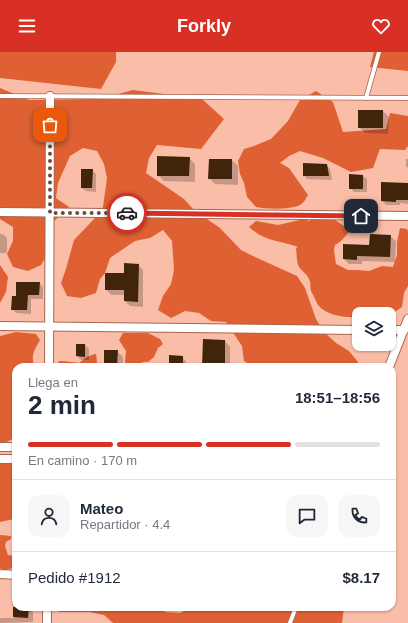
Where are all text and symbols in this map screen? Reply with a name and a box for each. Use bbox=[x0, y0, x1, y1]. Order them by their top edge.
icon: menu bbox=[16, 15, 38, 37]
icon: heart bbox=[370, 15, 392, 37]
text: Forkly bbox=[177, 16, 231, 36]
pin bbox=[33, 108, 67, 142]
icon: bag bbox=[39, 114, 61, 136]
courier bbox=[107, 193, 147, 233]
pin bbox=[344, 199, 378, 233]
icon: car bbox=[116, 202, 138, 224]
icon: home bbox=[350, 205, 372, 227]
map controls bbox=[352, 307, 396, 351]
button: layers bbox=[352, 307, 396, 351]
text: Llega en bbox=[28, 375, 78, 390]
text: 18:51–18:56 bbox=[295, 389, 380, 406]
text: 2 min bbox=[28, 390, 96, 420]
text: En camino · 170 m bbox=[28, 453, 137, 468]
button: person bbox=[28, 495, 70, 537]
button: chat bbox=[286, 495, 328, 537]
button: phone bbox=[338, 495, 380, 537]
text: Mateo bbox=[80, 500, 123, 517]
text: Repartidor · 4.4 bbox=[80, 517, 170, 532]
text: Pedido #1912 bbox=[28, 569, 121, 586]
text: $8.17 bbox=[342, 569, 380, 586]

